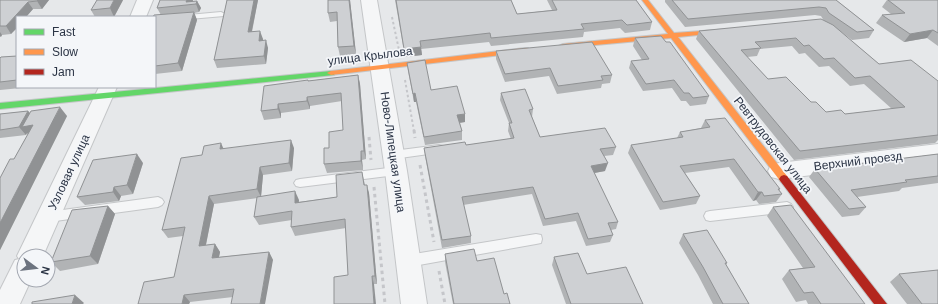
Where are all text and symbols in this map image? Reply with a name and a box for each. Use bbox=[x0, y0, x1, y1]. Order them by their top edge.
legend bbox=[16, 16, 156, 88]
text: Fast bbox=[52, 25, 76, 39]
street label: улица Крылова bbox=[327, 44, 414, 68]
text: Slow bbox=[52, 45, 78, 59]
text: Jam bbox=[52, 65, 75, 79]
street label: Ново-Липецкая улица bbox=[378, 91, 408, 214]
street label: Ревтрудовская улица bbox=[731, 94, 815, 196]
street label: Узловая улица bbox=[45, 132, 93, 212]
street label: Верхний проезд bbox=[813, 149, 903, 173]
north arrow bbox=[16, 248, 56, 288]
text: N bbox=[39, 265, 52, 276]

